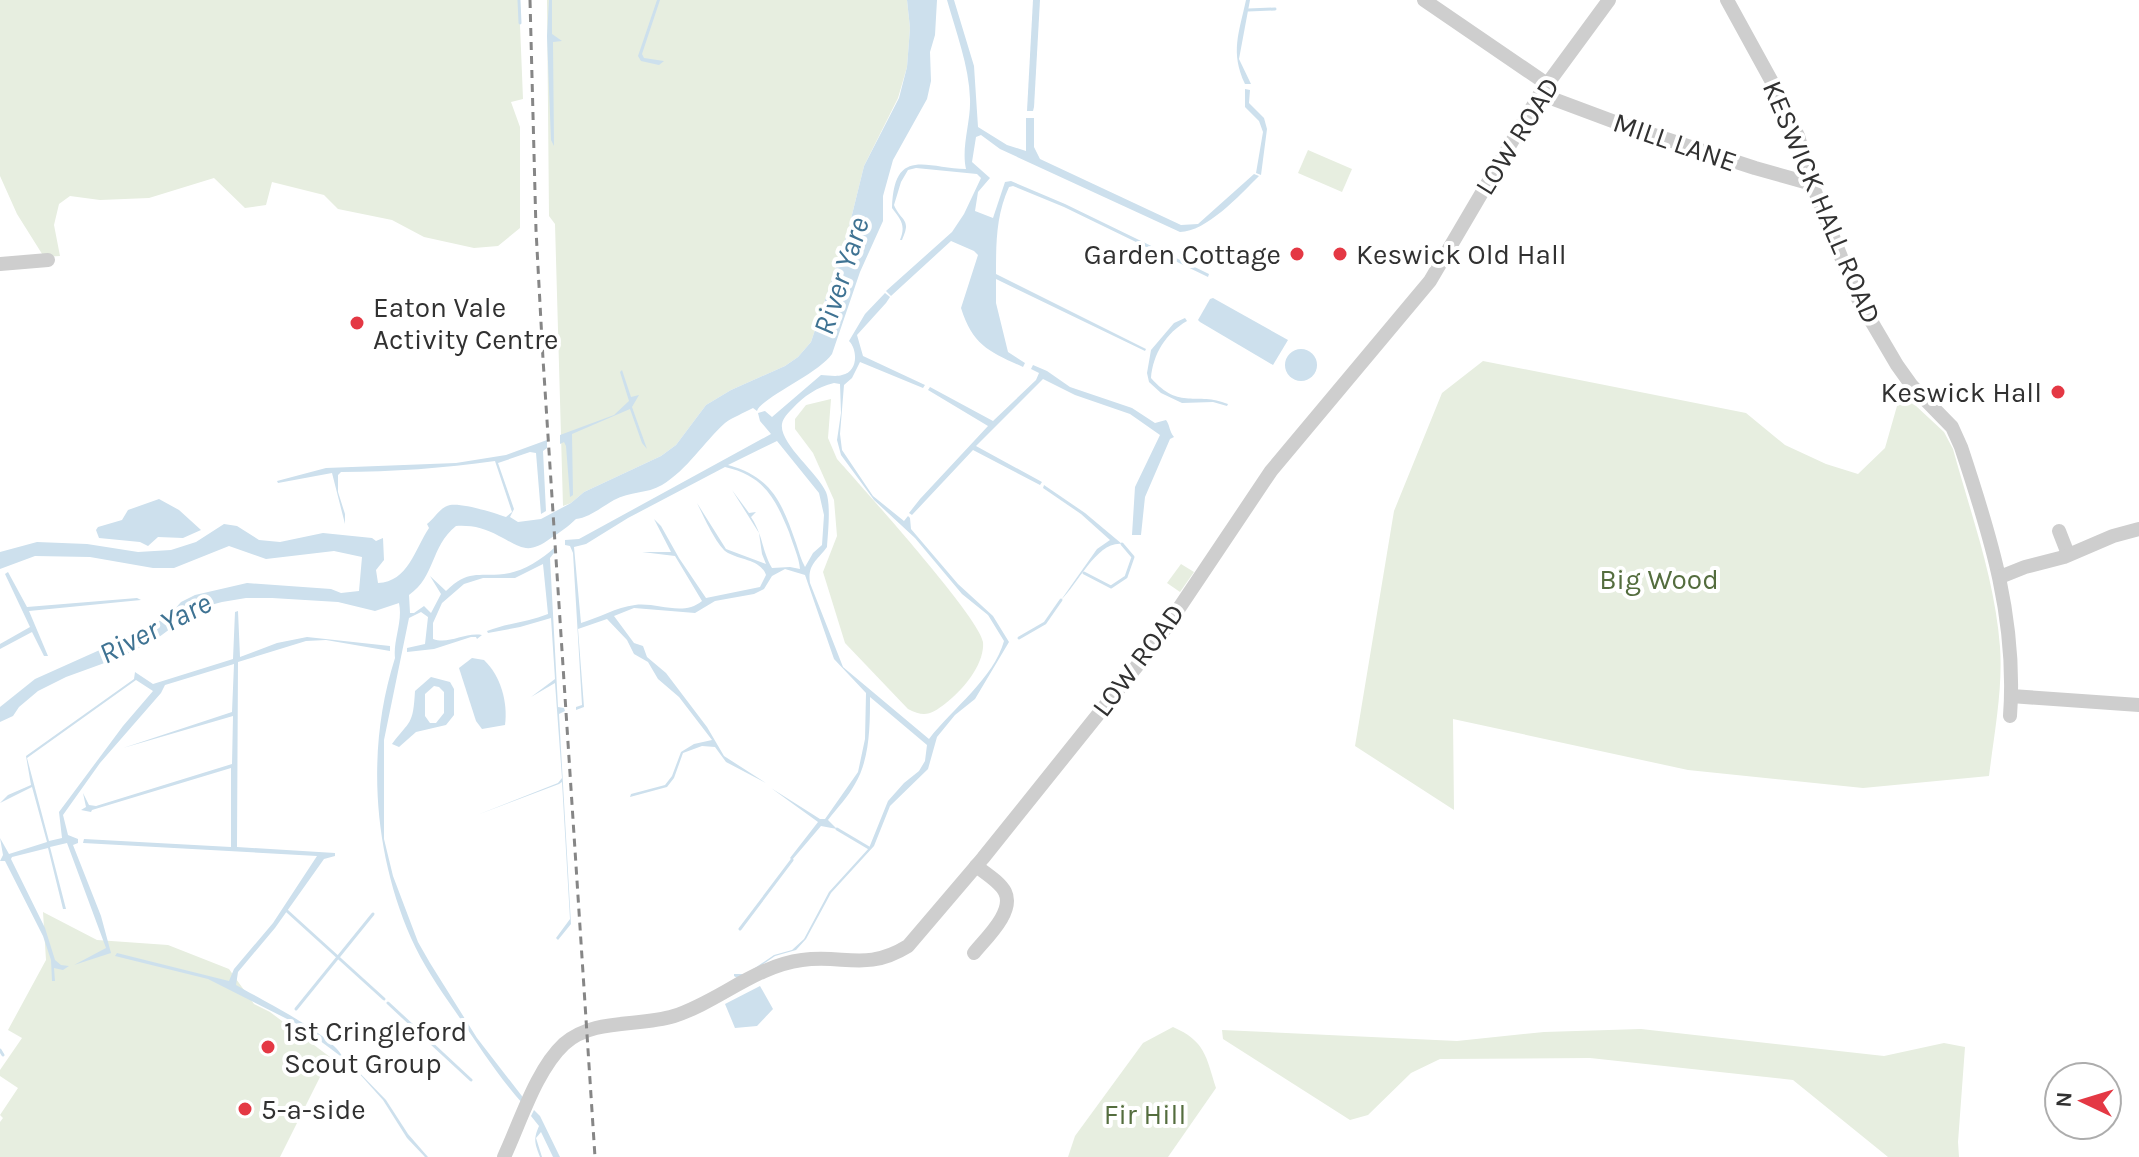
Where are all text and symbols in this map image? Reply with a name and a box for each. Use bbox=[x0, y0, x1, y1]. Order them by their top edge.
street label: LOW ROAD bbox=[1468, 71, 1566, 201]
street label: KESWICK HALL ROAD bbox=[1756, 76, 1888, 328]
street label: MILL LANE bbox=[1609, 105, 1741, 179]
water label: River Yare bbox=[805, 213, 877, 339]
place label: Garden Cottage bbox=[1084, 238, 1281, 271]
place label: Keswick Old Hall bbox=[1356, 238, 1567, 271]
marker: Garden Cottage bbox=[1288, 245, 1306, 263]
marker: Keswick Old Hall bbox=[1331, 245, 1349, 263]
place label: Eaton Vale Activity Centre bbox=[373, 291, 559, 356]
marker: Eaton Vale Activity Centre bbox=[348, 314, 366, 332]
place label: Keswick Hall bbox=[1881, 376, 2042, 409]
marker: Keswick Hall bbox=[2049, 383, 2067, 401]
park label: Big Wood bbox=[1599, 563, 1719, 596]
water label: River Yare bbox=[93, 584, 217, 672]
street label: LOW ROAD bbox=[1085, 597, 1191, 723]
place label: 1st Cringleford Scout Group bbox=[284, 1015, 467, 1080]
marker: 1st Cringleford Scout Group bbox=[259, 1038, 277, 1056]
north arrow bbox=[2043, 1061, 2123, 1141]
text: N bbox=[2051, 1091, 2078, 1108]
place label: 5-a-side bbox=[261, 1093, 366, 1126]
park label: Fir Hill bbox=[1104, 1098, 1186, 1131]
marker: 5-a-side bbox=[236, 1100, 254, 1118]

